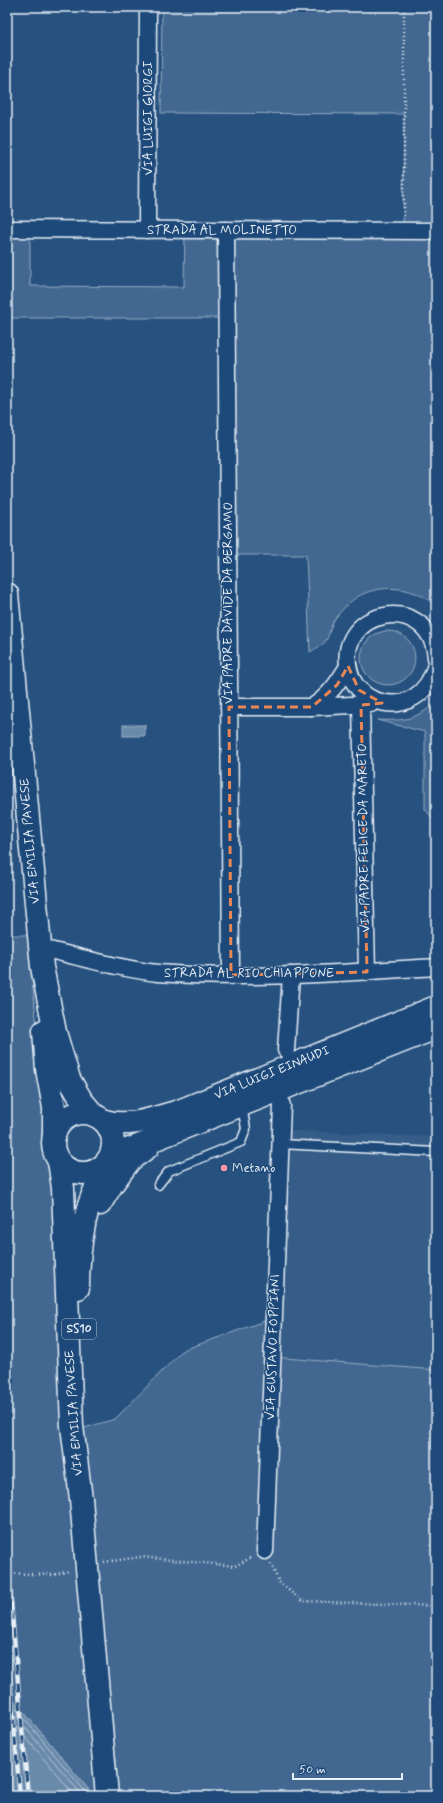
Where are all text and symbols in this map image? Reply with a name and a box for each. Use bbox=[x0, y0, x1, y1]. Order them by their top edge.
street label: VIA LUIGI GIORGI bbox=[140, 60, 157, 175]
street label: STRADA AL MOLINETTO bbox=[147, 222, 297, 239]
street label: VIA PADRE DAVIDE DA BERGAMO bbox=[220, 502, 237, 704]
street label: VIA PADRE FELICE DA MARETO bbox=[354, 743, 374, 933]
street label: VIA EMILIA PAVESE bbox=[16, 777, 44, 904]
street label: STRADA AL RIO CHIAPPONE bbox=[164, 965, 334, 982]
street label: VIA LUIGI EINAUDI bbox=[212, 1042, 332, 1104]
place label: Metano bbox=[232, 1160, 275, 1177]
marker: Metano bbox=[219, 1163, 229, 1173]
street label: VIA GUSTAVO FOPPIANI bbox=[262, 1274, 284, 1420]
road number: SS10 bbox=[62, 1319, 96, 1339]
street label: VIA EMILIA PAVESE bbox=[61, 1349, 87, 1476]
scale bar bbox=[293, 1755, 402, 1781]
text: 50 m bbox=[299, 1762, 326, 1778]

